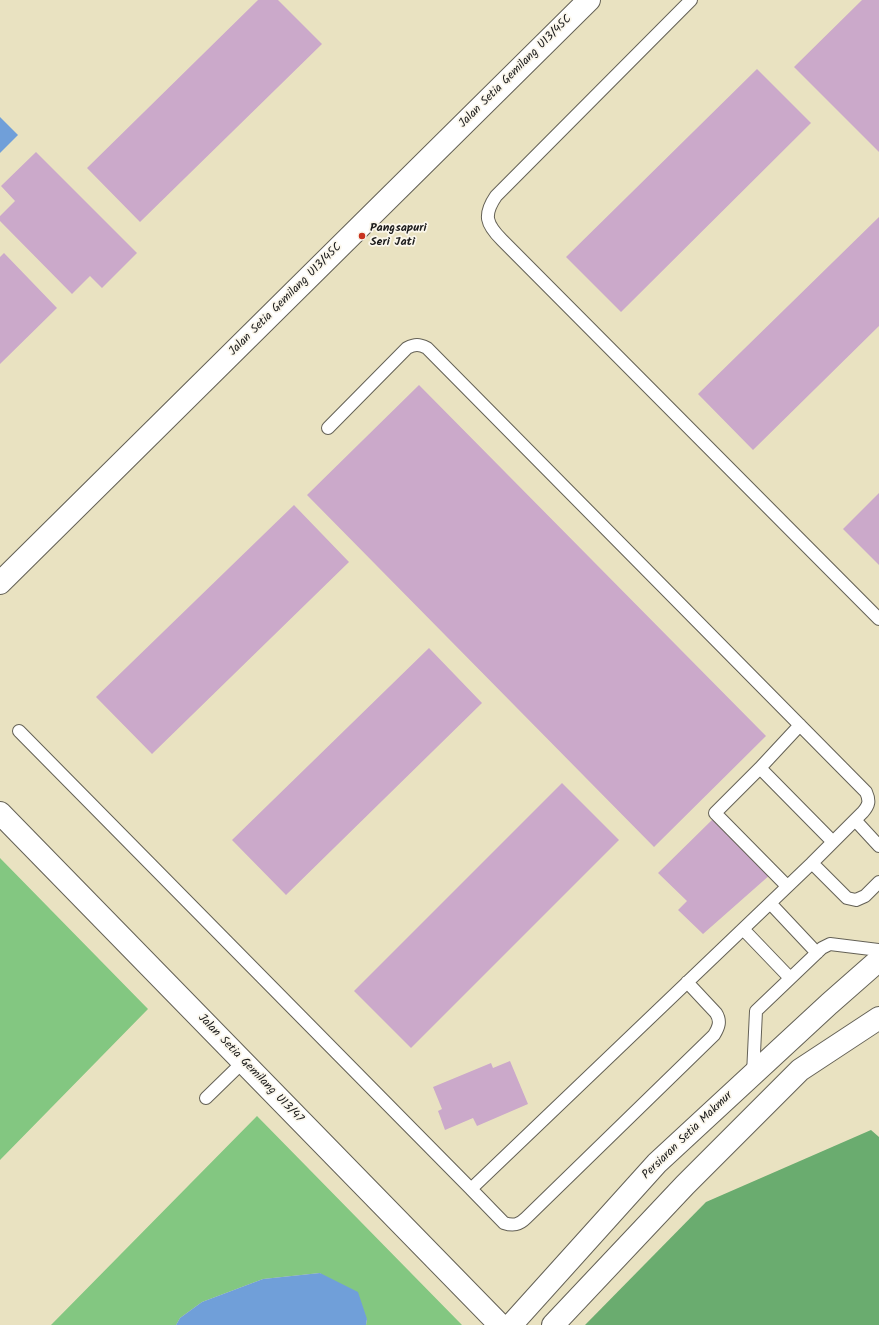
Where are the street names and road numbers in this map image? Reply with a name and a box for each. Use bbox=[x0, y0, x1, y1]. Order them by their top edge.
street label: Jalan Setia Gemilang U13/45C bbox=[457, 13, 575, 131]
street label: Jalan Setia Gemilang U13/45C bbox=[227, 241, 345, 359]
street label: Jalan Setia Gemilang U13/47 bbox=[194, 1012, 306, 1126]
street label: Persiaran Setia Makmur bbox=[640, 1089, 736, 1183]

